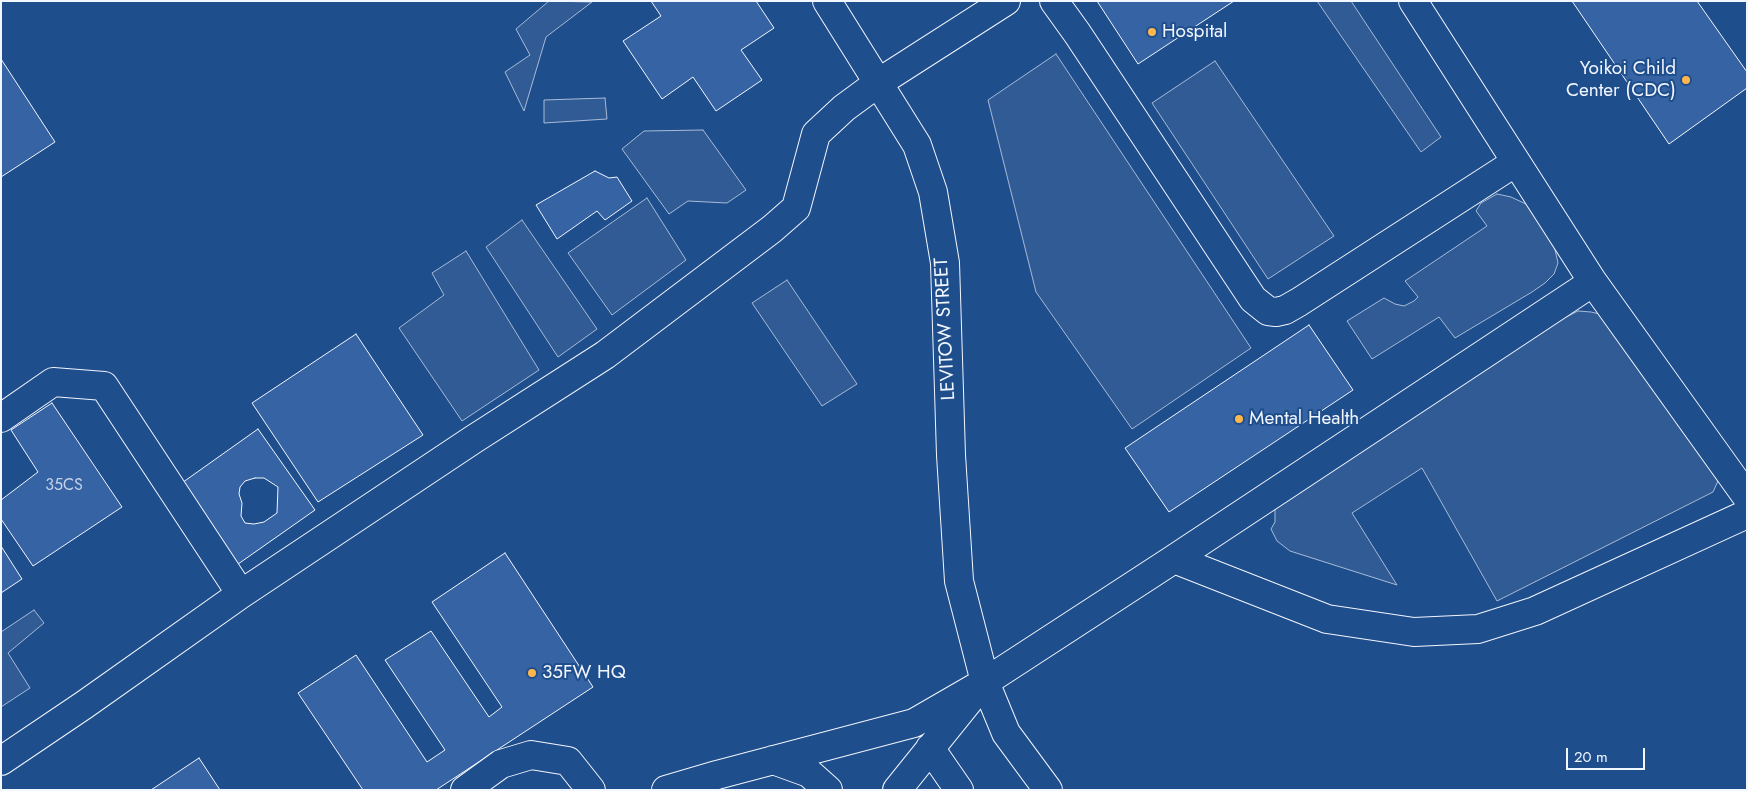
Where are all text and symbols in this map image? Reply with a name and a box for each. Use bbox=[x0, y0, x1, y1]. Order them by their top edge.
place label: Hospital bbox=[1162, 21, 1227, 43]
marker: Hospital bbox=[1146, 26, 1158, 38]
place label: Yoikoi Child Center (CDC) bbox=[1566, 58, 1676, 102]
marker: Yoikoi Child Center (CDC) bbox=[1680, 74, 1692, 86]
street label: LEVITOW STREET bbox=[931, 257, 961, 401]
place label: Mental Health bbox=[1249, 408, 1359, 430]
marker: Mental Health bbox=[1233, 413, 1245, 425]
house number: 35CS bbox=[45, 476, 83, 496]
place label: 35FW HQ bbox=[542, 662, 626, 684]
marker: 35FW HQ bbox=[526, 667, 538, 679]
scale bar bbox=[1568, 738, 1647, 770]
text: 20 m bbox=[1574, 746, 1608, 768]

